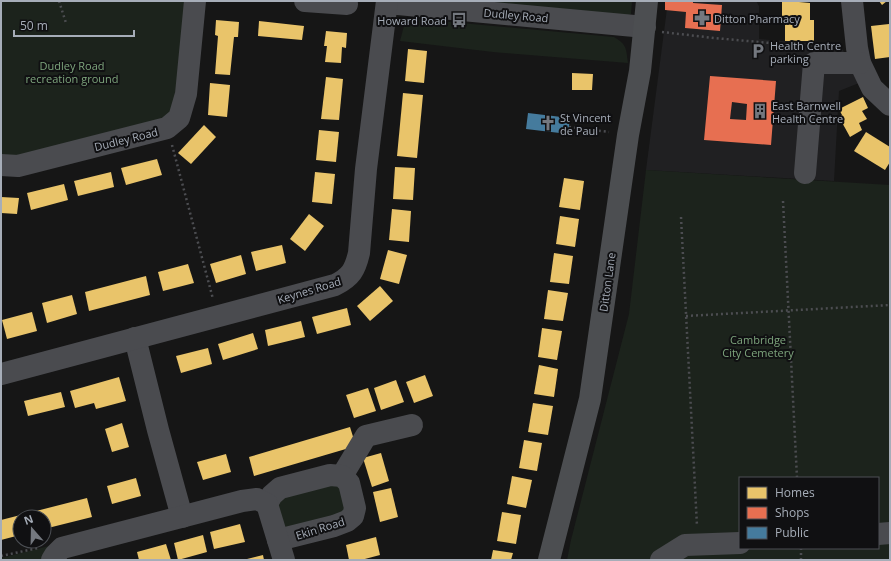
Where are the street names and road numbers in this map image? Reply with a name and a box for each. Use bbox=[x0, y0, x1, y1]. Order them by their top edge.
street label: Dudley Road bbox=[483, 5, 549, 25]
street label: Dudley Road bbox=[93, 124, 159, 154]
street label: Ditton Lane bbox=[595, 251, 619, 313]
street label: Keynes Road bbox=[275, 273, 343, 307]
street label: Ekin Road bbox=[294, 513, 346, 543]

